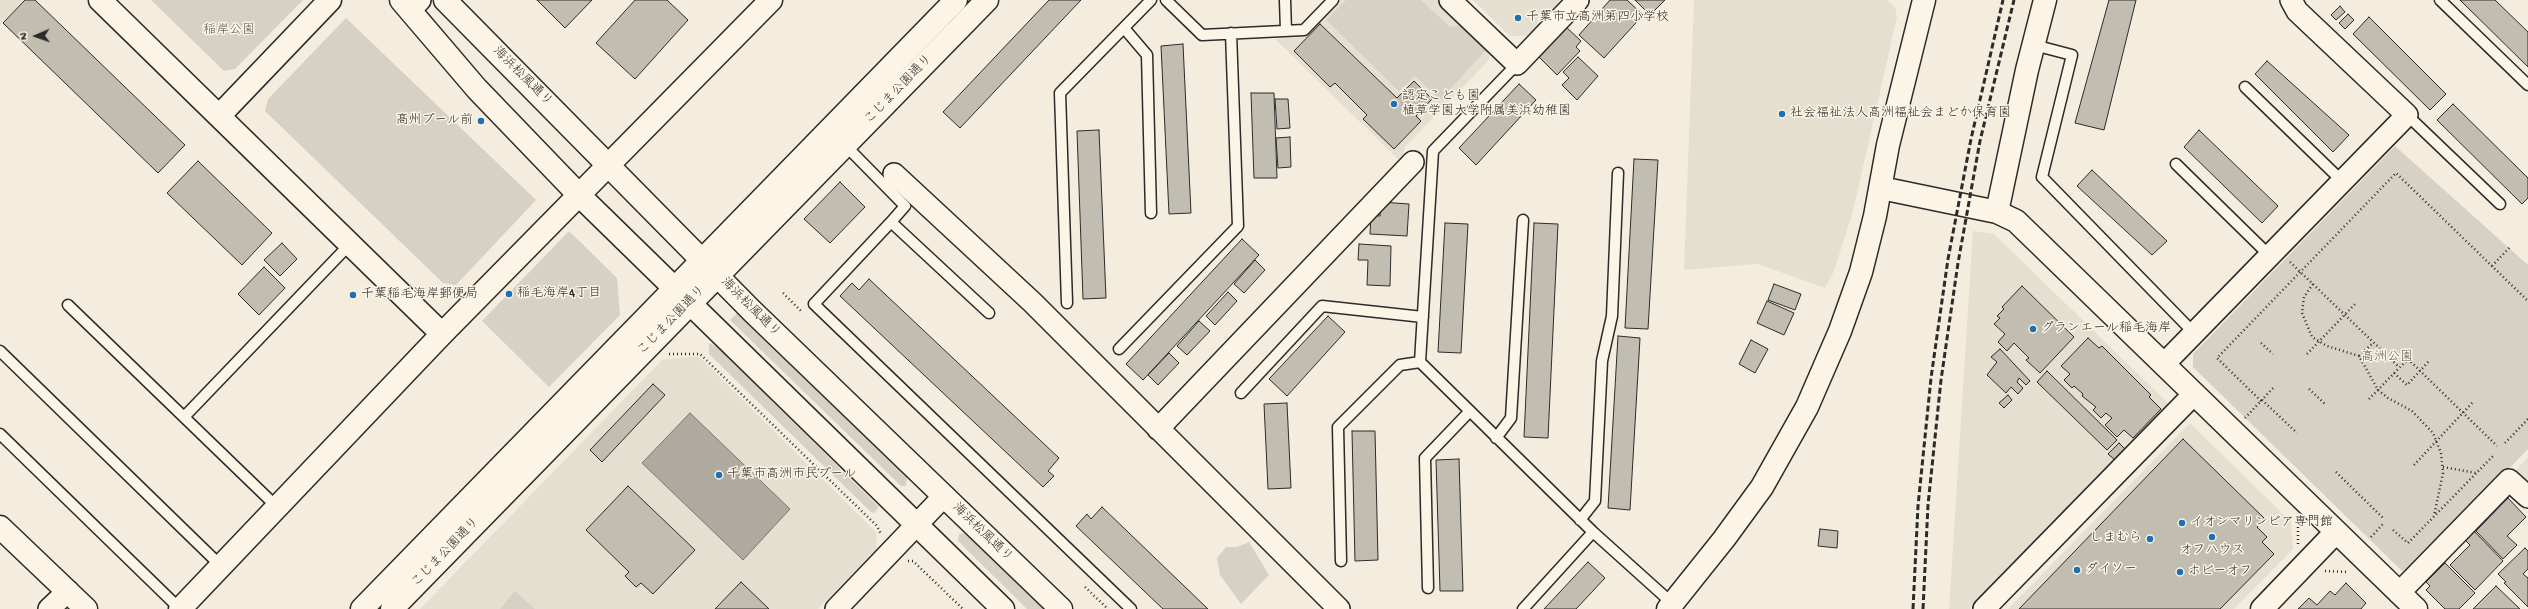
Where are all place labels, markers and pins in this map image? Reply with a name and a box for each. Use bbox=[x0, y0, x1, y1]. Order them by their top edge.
place label: 千葉市立高洲第四小学校 bbox=[1526, 10, 1669, 26]
marker: 千葉市立高洲第四小学校 bbox=[1513, 13, 1523, 23]
place label: 認定こども園 植草学園大学附属美浜幼稚園 bbox=[1402, 89, 1571, 120]
marker: 認定こども園 植草学園大学附属美浜幼稚園 bbox=[1389, 99, 1399, 109]
place label: 社会福祉法人高洲福祉会まどか保育園 bbox=[1790, 106, 2011, 122]
marker: 社会福祉法人高洲福祉会まどか保育園 bbox=[1777, 109, 1787, 119]
place label: 髙州プール前 bbox=[396, 113, 473, 129]
marker: 髙州プール前 bbox=[476, 116, 486, 126]
place label: 稲毛海岸4丁目 bbox=[517, 286, 601, 302]
place label: 千葉稲毛海岸郵便局 bbox=[361, 287, 478, 303]
marker: 稲毛海岸4丁目 bbox=[504, 289, 514, 299]
marker: 千葉稲毛海岸郵便局 bbox=[348, 290, 358, 300]
place label: グランエール稲毛海岸 bbox=[2041, 321, 2171, 337]
marker: グランエール稲毛海岸 bbox=[2028, 324, 2038, 334]
place label: 千葉市高洲市民プール bbox=[727, 467, 856, 483]
marker: 千葉市高洲市民プール bbox=[714, 470, 724, 480]
place label: イオンマリンピア専門館 bbox=[2190, 515, 2333, 531]
marker: イオンマリンピア専門館 bbox=[2177, 518, 2187, 528]
place label: しまむら bbox=[2090, 531, 2142, 547]
marker: オフハウス bbox=[2207, 532, 2217, 542]
marker: しまむら bbox=[2145, 534, 2155, 544]
place label: オフハウス bbox=[2180, 543, 2244, 559]
place label: ダイソー bbox=[2085, 562, 2137, 578]
place label: ホビーオフ bbox=[2188, 564, 2252, 580]
marker: ダイソー bbox=[2072, 565, 2082, 575]
marker: ホビーオフ bbox=[2175, 567, 2185, 577]

